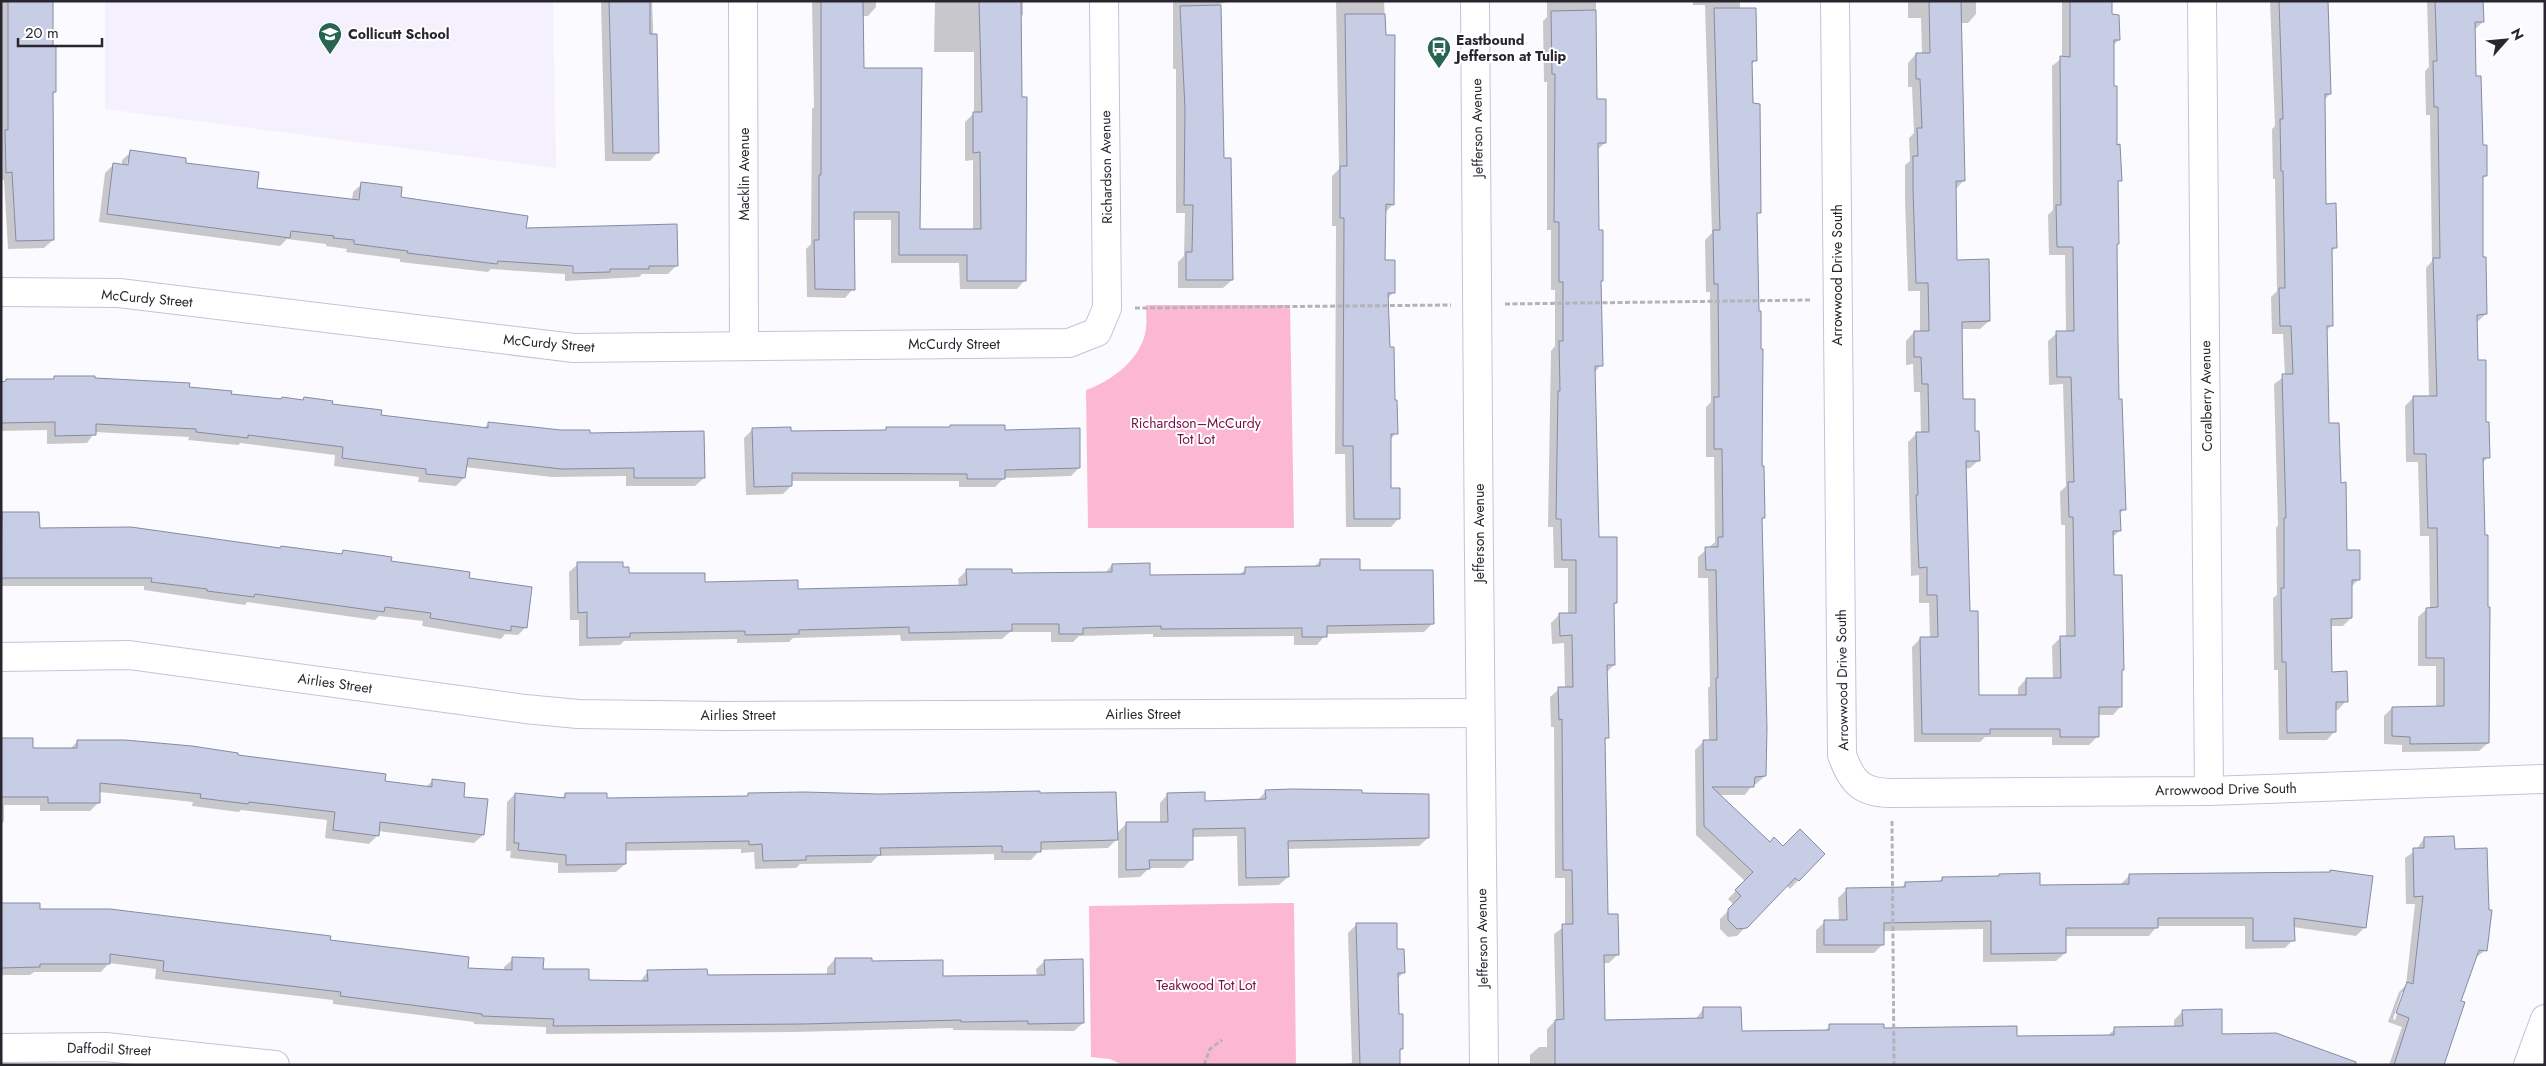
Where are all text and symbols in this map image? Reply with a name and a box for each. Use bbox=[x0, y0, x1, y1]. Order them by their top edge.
scale bar bbox=[18, 15, 101, 47]
north arrow bbox=[2481, 15, 2531, 65]
school or university icon: Collicutt School bbox=[317, 21, 343, 55]
text: 20 m bbox=[25, 22, 59, 44]
place label: Collicutt School bbox=[348, 24, 450, 44]
text: N bbox=[2506, 25, 2529, 44]
place label: Eastbound Jefferson at Tulip bbox=[1453, 30, 1567, 66]
bus stop icon: Eastbound Jefferson at Tulip bbox=[1426, 35, 1452, 69]
street label: Jefferson Avenue bbox=[1466, 78, 1488, 180]
street label: Richardson Avenue bbox=[1095, 110, 1117, 224]
street label: Macklin Avenue bbox=[734, 128, 754, 220]
street label: Arrowwood Drive South bbox=[1827, 204, 1847, 346]
street label: McCurdy Street bbox=[101, 284, 194, 312]
street label: McCurdy Street bbox=[503, 329, 596, 357]
street label: McCurdy Street bbox=[908, 334, 1000, 354]
street label: Coralberry Avenue bbox=[2195, 340, 2217, 452]
park label: Richardson–McCurdy Tot Lot bbox=[1131, 413, 1262, 449]
street label: Jefferson Avenue bbox=[1469, 483, 1489, 585]
street label: Arrowwood Drive South bbox=[1831, 609, 1853, 751]
street label: Airlies Street bbox=[296, 668, 374, 698]
street label: Airlies Street bbox=[1106, 704, 1181, 724]
street label: Airlies Street bbox=[701, 705, 776, 725]
street label: Arrowwood Drive South bbox=[2155, 778, 2297, 800]
street label: Jefferson Avenue bbox=[1471, 888, 1493, 990]
park label: Teakwood Tot Lot bbox=[1156, 975, 1257, 995]
street label: Daffodil Street bbox=[66, 1038, 152, 1060]

